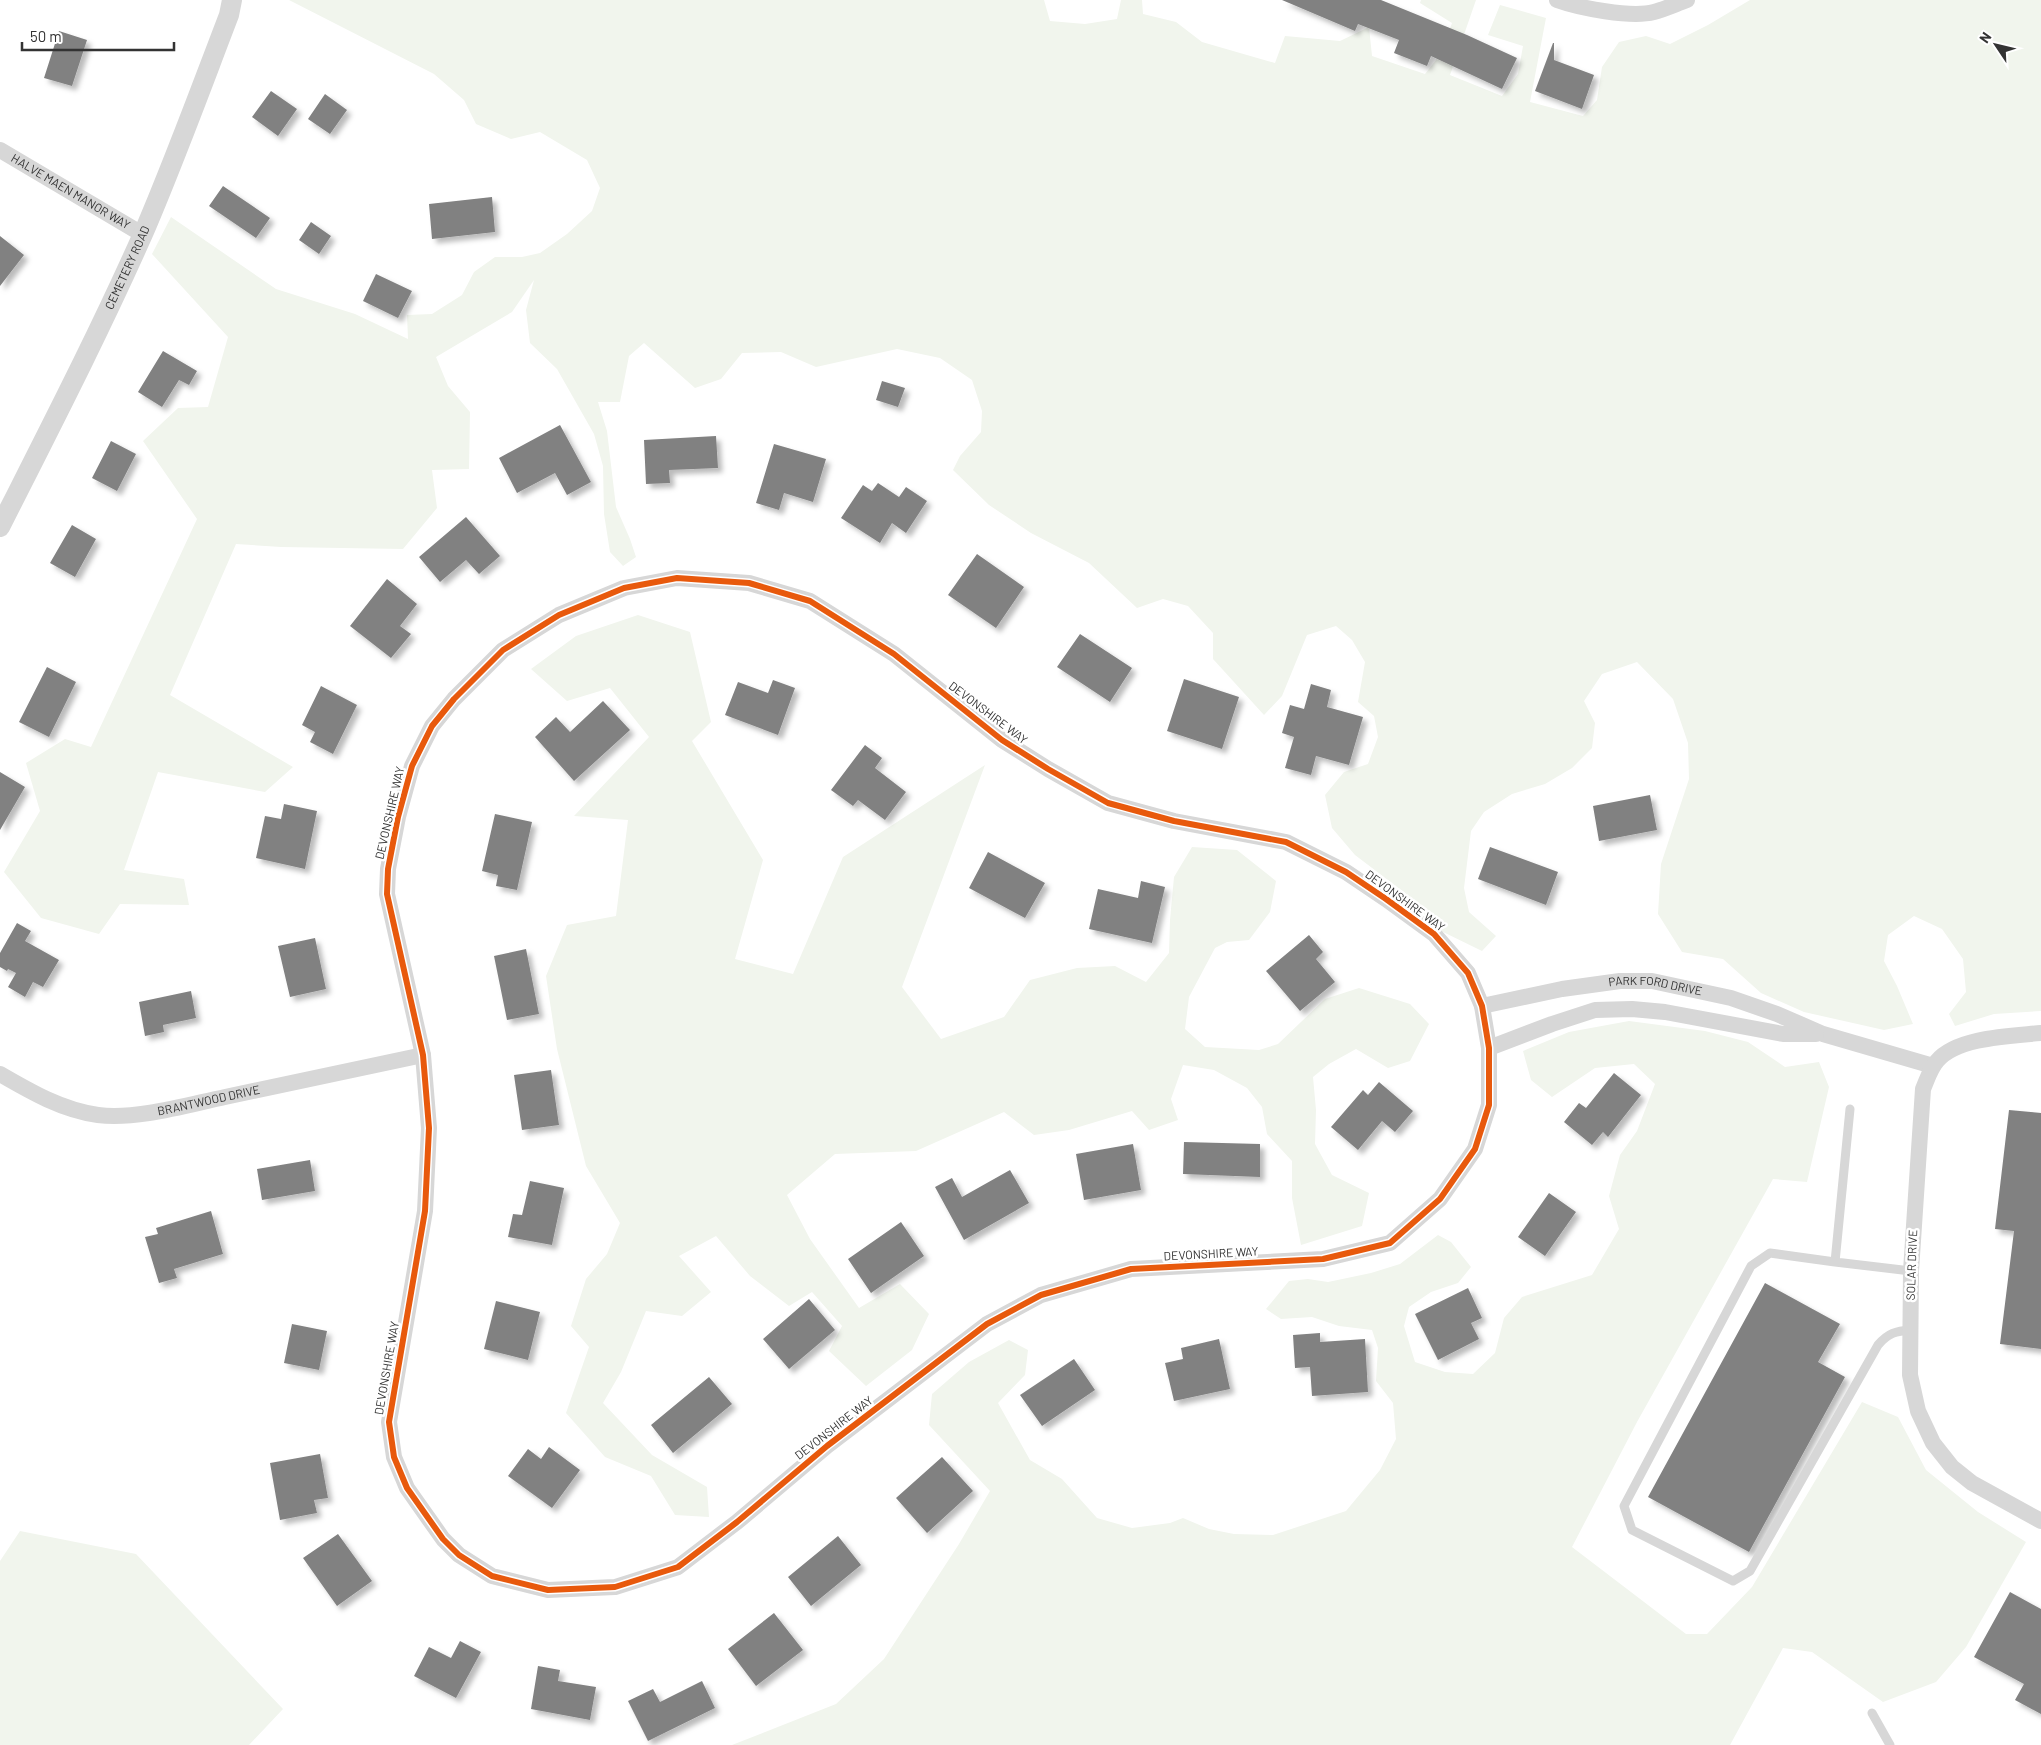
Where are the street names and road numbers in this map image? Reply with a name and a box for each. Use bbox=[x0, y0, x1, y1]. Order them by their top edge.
street label: HALVE MAEN MANOR WAY bbox=[9, 150, 133, 232]
street label: CEMETERY ROAD bbox=[101, 223, 152, 311]
street label: DEVONSHIRE WAY bbox=[947, 678, 1031, 746]
street label: DEVONSHIRE WAY bbox=[372, 765, 407, 861]
street label: DEVONSHIRE WAY bbox=[1363, 867, 1448, 934]
street label: PARK FORD DRIVE bbox=[1607, 973, 1704, 998]
street label: BRANTWOOD DRIVE bbox=[156, 1082, 261, 1118]
street label: SOLAR DRIVE bbox=[1903, 1229, 1919, 1301]
street label: DEVONSHIRE WAY bbox=[1163, 1244, 1259, 1262]
street label: DEVONSHIRE WAY bbox=[371, 1320, 401, 1416]
street label: DEVONSHIRE WAY bbox=[792, 1392, 875, 1462]

